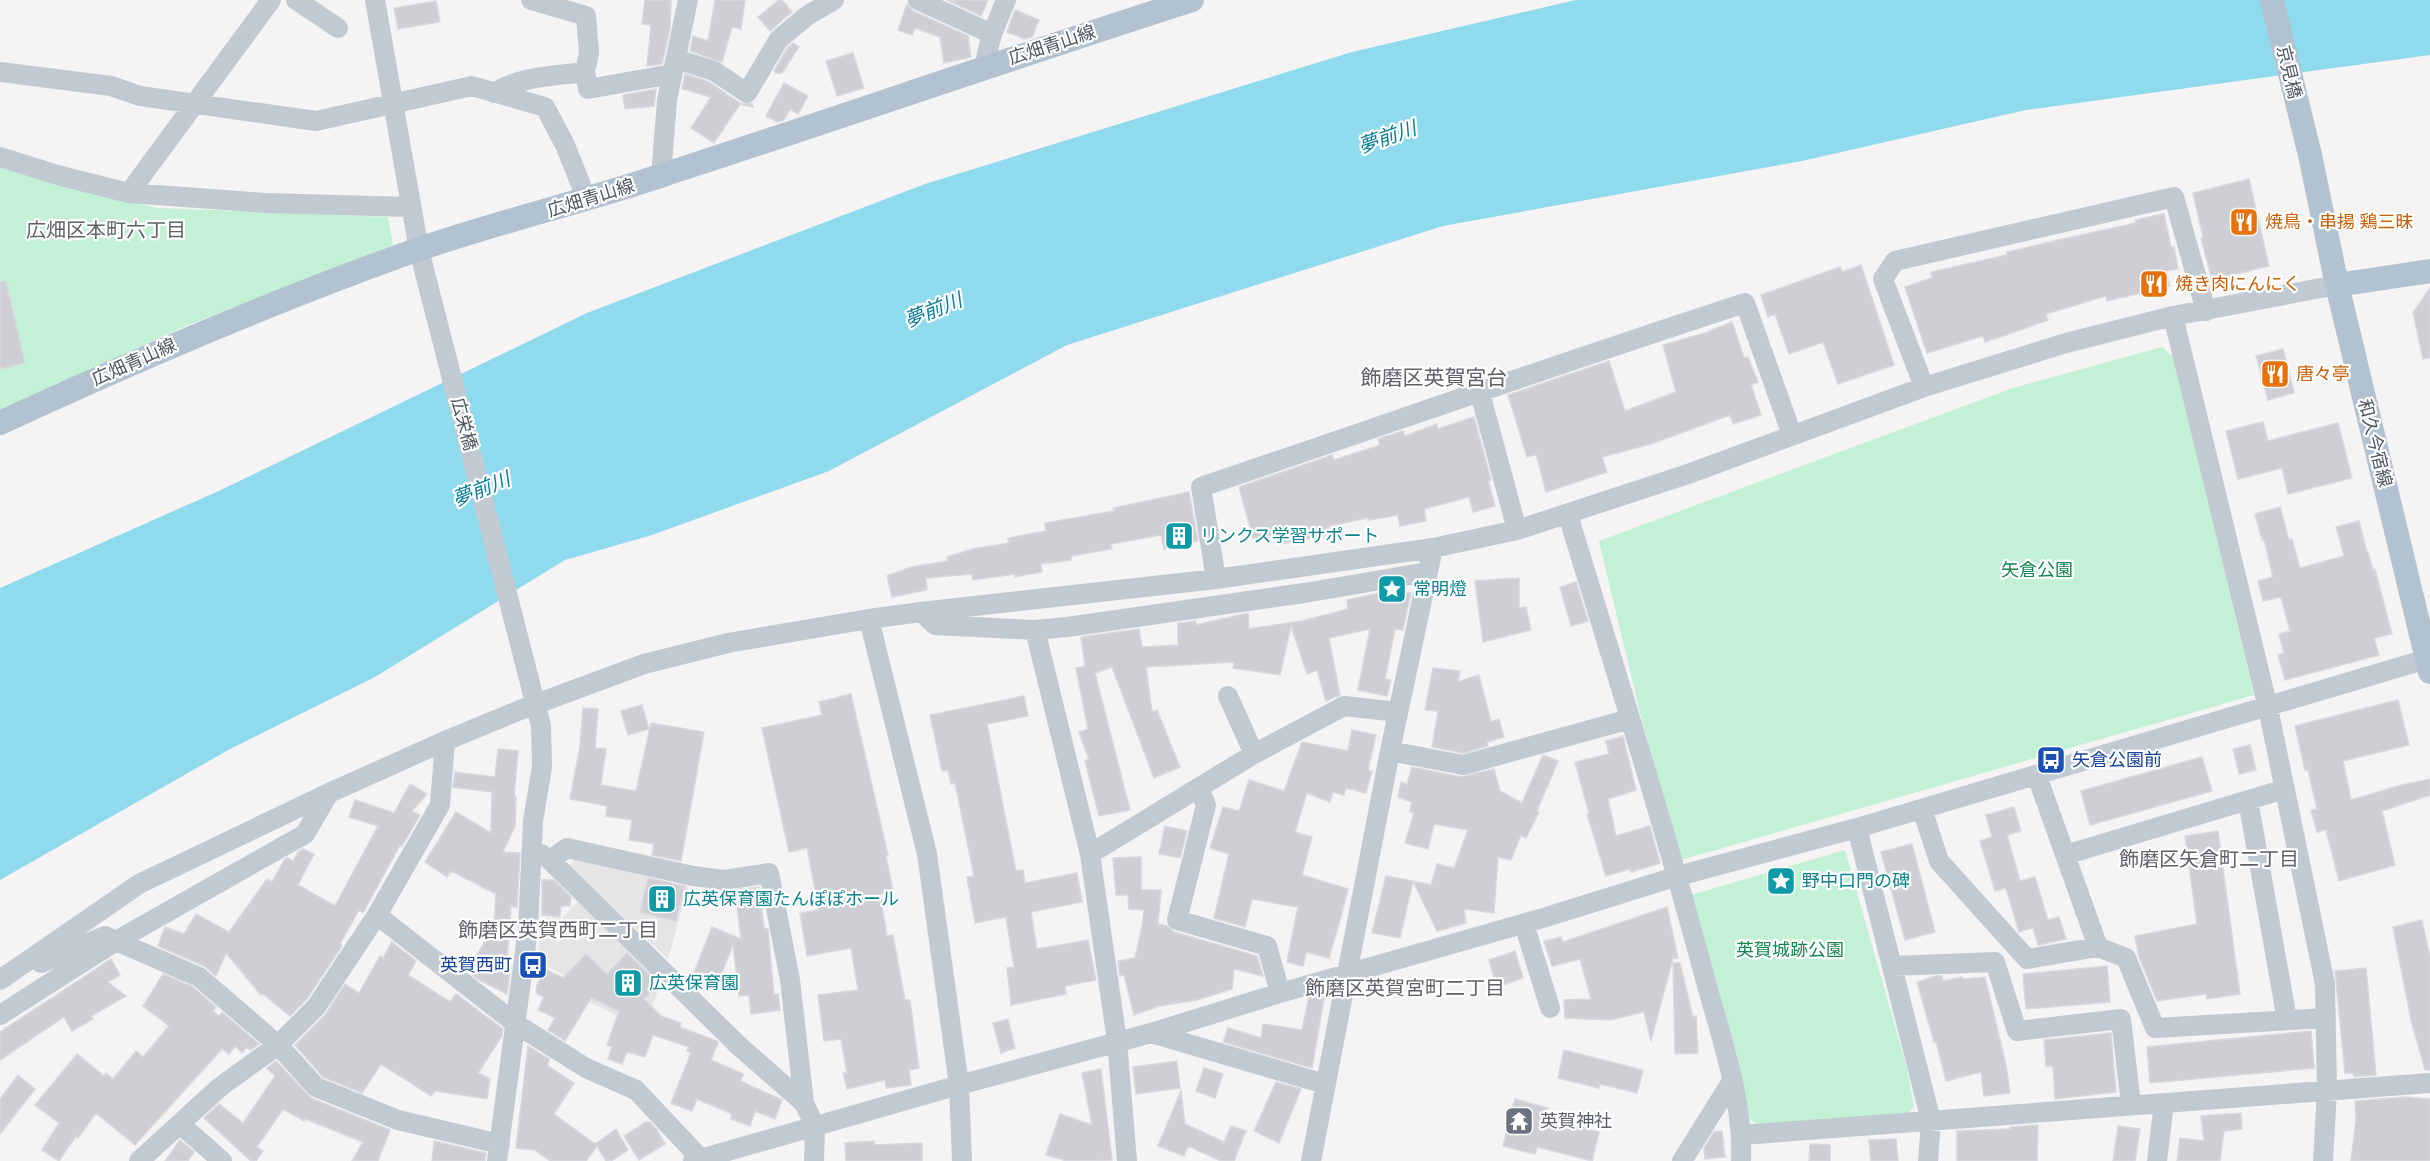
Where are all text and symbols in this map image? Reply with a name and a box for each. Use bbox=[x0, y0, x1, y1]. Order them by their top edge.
street label: 広畑青山線 bbox=[1006, 21, 1098, 68]
street label: 京見橋 bbox=[2273, 43, 2306, 101]
water label: 夢前川 bbox=[1355, 115, 1421, 158]
street label: 広畑青山線 bbox=[545, 174, 637, 221]
restaurant icon: 焼鳥・串揚 鶏三昧 bbox=[2228, 206, 2260, 238]
place label: 焼鳥・串揚 鶏三昧 bbox=[2265, 211, 2413, 232]
district label: 広畑区本町六丁目 bbox=[26, 218, 186, 242]
restaurant icon: 焼き肉にんにく bbox=[2138, 268, 2170, 300]
place label: 焼き肉にんにく bbox=[2175, 273, 2301, 294]
water label: 夢前川 bbox=[901, 287, 967, 332]
street label: 広畑青山線 bbox=[88, 334, 179, 389]
restaurant icon: 唐々亭 bbox=[2259, 358, 2291, 390]
place label: 唐々亭 bbox=[2296, 363, 2350, 384]
district label: 飾磨区英賀宮台 bbox=[1361, 366, 1508, 390]
street label: 広栄橋 bbox=[447, 395, 482, 453]
street label: 和久今宿線 bbox=[2354, 397, 2397, 489]
water label: 夢前川 bbox=[449, 466, 515, 511]
building icon: リンクス学習サポート bbox=[1163, 520, 1195, 552]
place label: リンクス学習サポート bbox=[1200, 525, 1379, 546]
park label: 矢倉公園 bbox=[2001, 559, 2073, 580]
place icon: 常明燈 bbox=[1376, 573, 1408, 605]
place label: 常明燈 bbox=[1413, 578, 1467, 599]
bus stop icon: 矢倉公園前 bbox=[2035, 744, 2067, 776]
place label: 矢倉公園前 bbox=[2072, 749, 2162, 770]
district label: 飾磨区矢倉町二丁目 bbox=[2119, 847, 2299, 871]
place icon: 野中口門の碑 bbox=[1765, 865, 1797, 897]
place label: 野中口門の碑 bbox=[1802, 870, 1910, 891]
building icon: 広英保育園たんぽぽホール bbox=[646, 883, 678, 915]
place label: 広英保育園たんぽぽホール bbox=[683, 888, 899, 909]
district label: 飾磨区英賀西町二丁目 bbox=[458, 918, 658, 942]
park label: 英賀城跡公園 bbox=[1736, 939, 1844, 960]
bus stop icon: 英賀西町 bbox=[517, 949, 549, 981]
place label: 英賀西町 bbox=[440, 954, 512, 975]
building icon: 広英保育園 bbox=[612, 967, 644, 999]
place label: 広英保育園 bbox=[649, 972, 739, 993]
district label: 飾磨区英賀宮町二丁目 bbox=[1305, 976, 1505, 1000]
temple icon: 英賀神社 bbox=[1503, 1105, 1535, 1137]
place label: 英賀神社 bbox=[1540, 1110, 1612, 1131]

